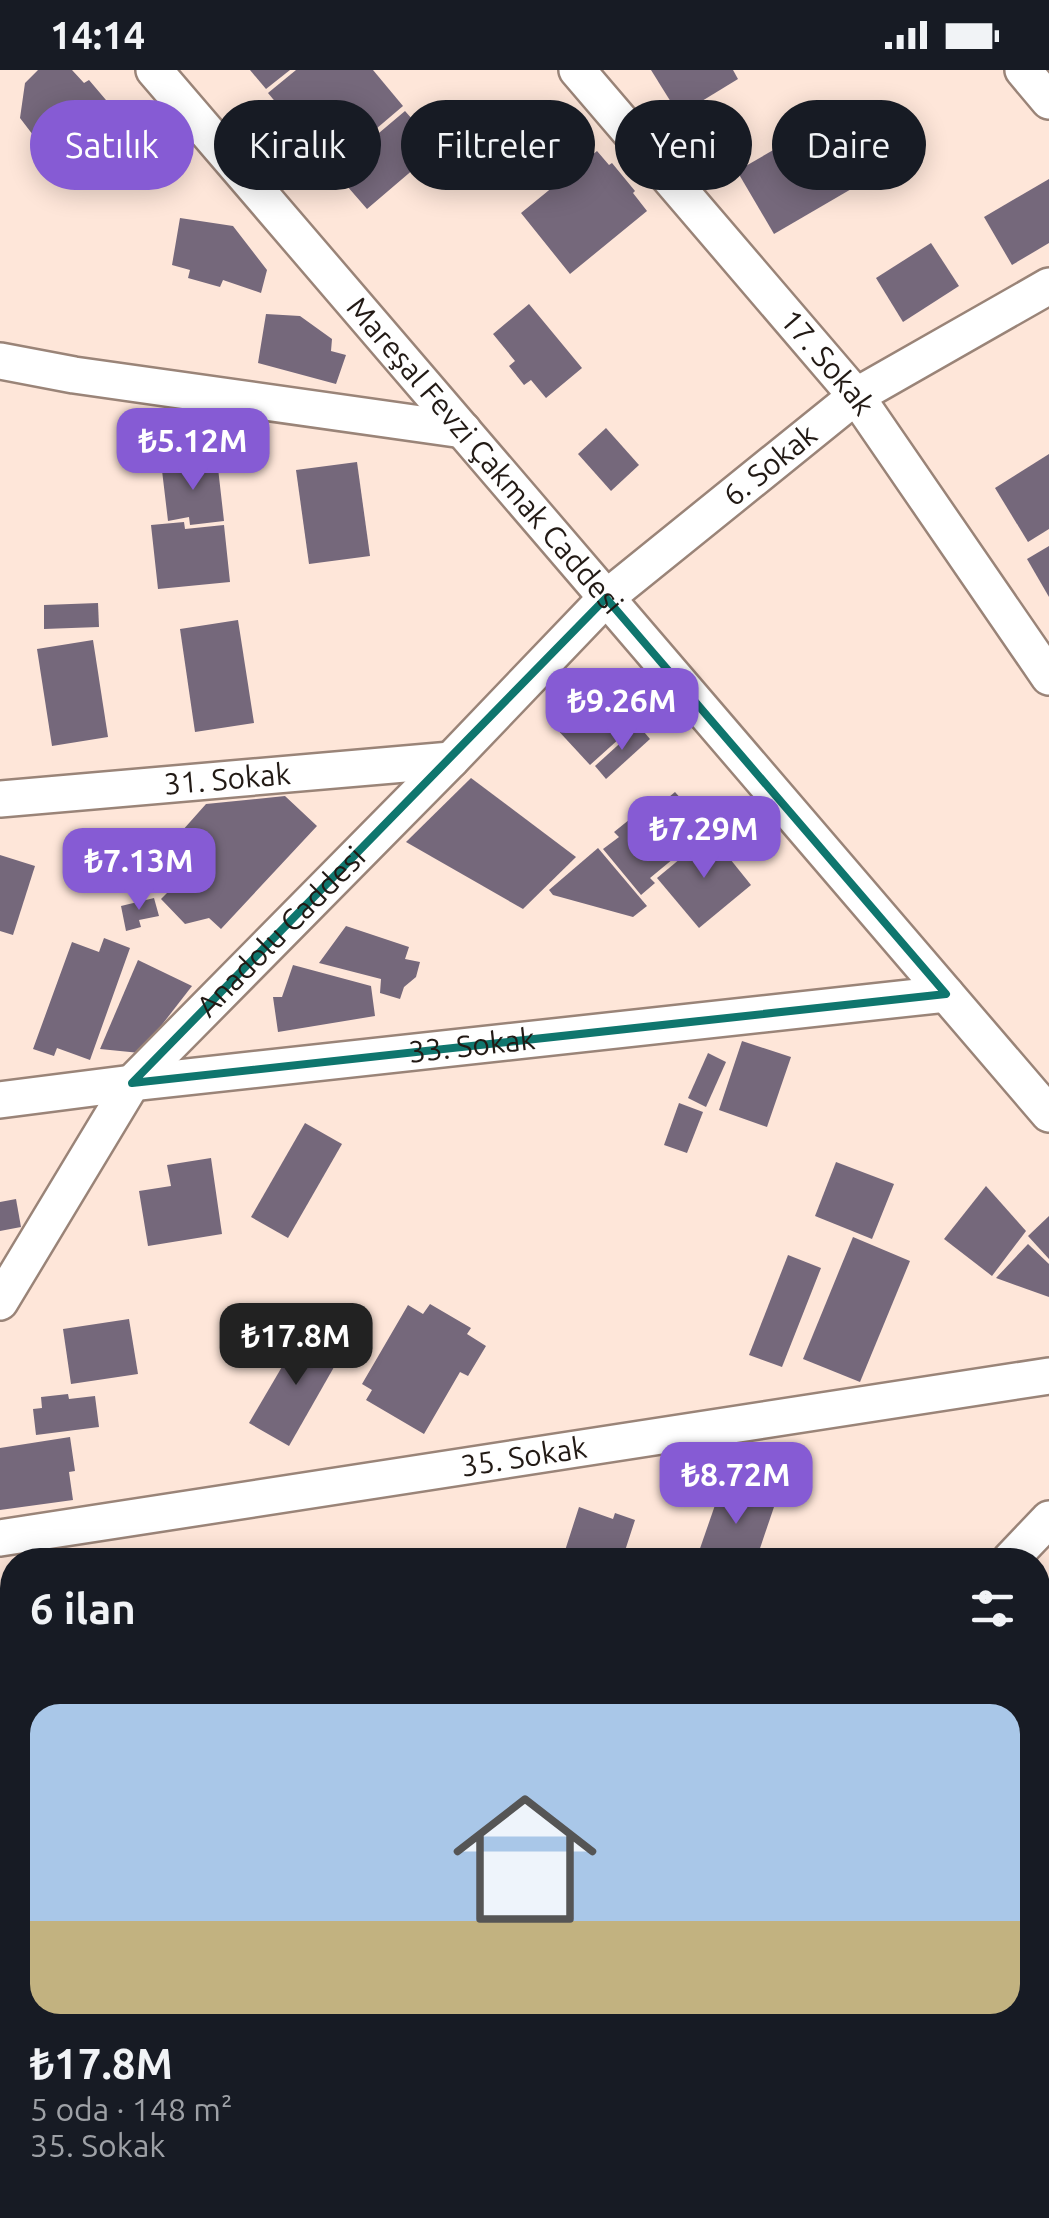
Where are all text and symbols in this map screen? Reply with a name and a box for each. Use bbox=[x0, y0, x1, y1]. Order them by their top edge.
text: 14:14 bbox=[50, 14, 145, 56]
chip: Satılık bbox=[30, 100, 194, 190]
chip: Kiralık bbox=[214, 100, 381, 190]
chip: Filtreler bbox=[401, 100, 595, 190]
chip: Yeni bbox=[615, 100, 752, 190]
chip: Daire bbox=[772, 100, 926, 190]
street label: Mareşal Fevzi Çakmak Caddesi bbox=[340, 290, 630, 620]
street label: 17. Sokak bbox=[774, 303, 882, 421]
pin: ₺5.12M bbox=[112, 408, 274, 493]
street label: 6. Sokak bbox=[716, 417, 823, 512]
text: ₺5.12M bbox=[139, 422, 247, 458]
pin: ₺9.26M bbox=[541, 668, 703, 753]
text: ₺9.26M bbox=[568, 682, 676, 718]
street label: 31. Sokak bbox=[162, 756, 292, 801]
pin: ₺7.29M bbox=[623, 796, 785, 881]
text: ₺7.29M bbox=[650, 810, 758, 846]
pin: ₺7.13M bbox=[58, 828, 220, 913]
street label: Anadolu Caddesi bbox=[189, 839, 372, 1023]
text: ₺7.13M bbox=[85, 842, 193, 878]
street label: 33. Sokak bbox=[407, 1021, 537, 1069]
pin: ₺17.8M bbox=[215, 1303, 377, 1388]
text: ₺17.8M bbox=[242, 1317, 350, 1353]
street label: 35. Sokak bbox=[458, 1430, 589, 1483]
pin: ₺8.72M bbox=[655, 1442, 817, 1527]
text: ₺8.72M bbox=[682, 1456, 790, 1492]
icon: filters bbox=[965, 1581, 1020, 1636]
text: 6 ilan bbox=[30, 1585, 136, 1632]
icon: home bbox=[435, 1769, 615, 1949]
text: ₺17.8M bbox=[30, 2040, 173, 2087]
text: 5 oda · 148 m² bbox=[30, 2091, 232, 2127]
text: 35. Sokak bbox=[30, 2127, 166, 2163]

